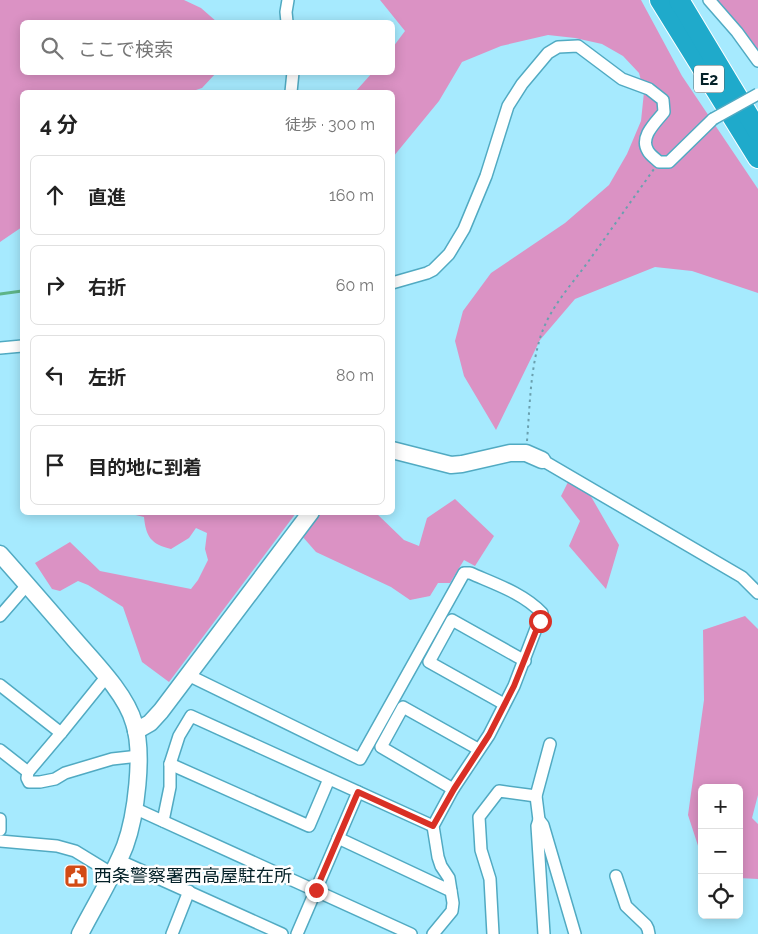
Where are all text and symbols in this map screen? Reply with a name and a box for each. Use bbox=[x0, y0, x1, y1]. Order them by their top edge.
search box bbox=[20, 20, 395, 75]
icon: search bbox=[38, 34, 66, 62]
text: ここで検索 bbox=[78, 38, 173, 60]
road number: E2 bbox=[694, 66, 724, 92]
text: 4 分 bbox=[40, 112, 78, 137]
text: 徒歩 · 300 m bbox=[285, 115, 375, 134]
icon: ahead bbox=[41, 181, 69, 209]
text: 直進 bbox=[88, 186, 126, 208]
text: 160 m bbox=[329, 186, 374, 205]
icon: right bbox=[41, 271, 69, 299]
text: 右折 bbox=[88, 276, 126, 298]
text: 60 m bbox=[336, 276, 374, 295]
icon: left bbox=[41, 361, 69, 389]
text: 左折 bbox=[88, 366, 126, 388]
text: 80 m bbox=[336, 366, 374, 385]
icon: arrive bbox=[41, 451, 69, 479]
text: 目的地に到着 bbox=[88, 456, 202, 478]
route start bbox=[529, 610, 552, 633]
map controls bbox=[698, 784, 743, 919]
button: + bbox=[698, 784, 743, 829]
button: − bbox=[698, 829, 743, 874]
public building icon: 西条警察署西高屋駐在所 bbox=[63, 863, 89, 889]
place label: 西条警察署西高屋駐在所 bbox=[94, 865, 292, 886]
button: locate bbox=[698, 874, 743, 919]
route end bbox=[305, 879, 328, 902]

